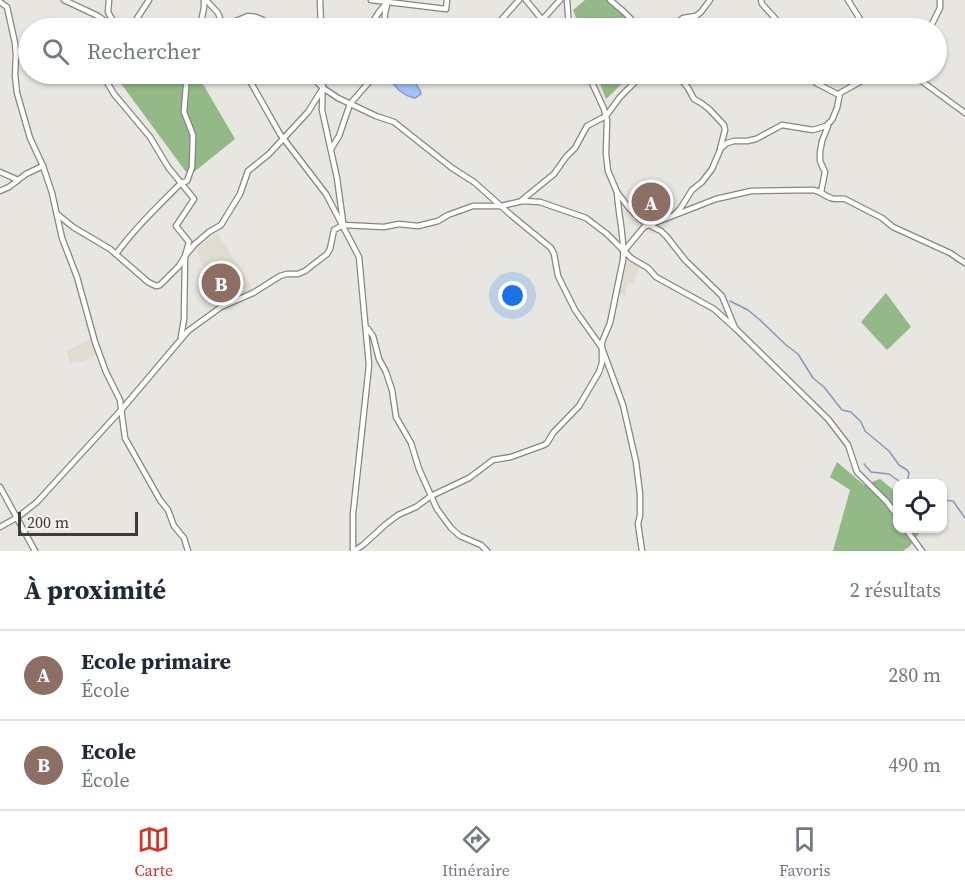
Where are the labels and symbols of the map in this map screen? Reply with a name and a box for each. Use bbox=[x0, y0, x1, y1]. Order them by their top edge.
pin: A bbox=[632, 180, 670, 224]
pin: B bbox=[202, 260, 240, 306]
your location bbox=[498, 281, 527, 310]
scale bar bbox=[18, 509, 138, 536]

